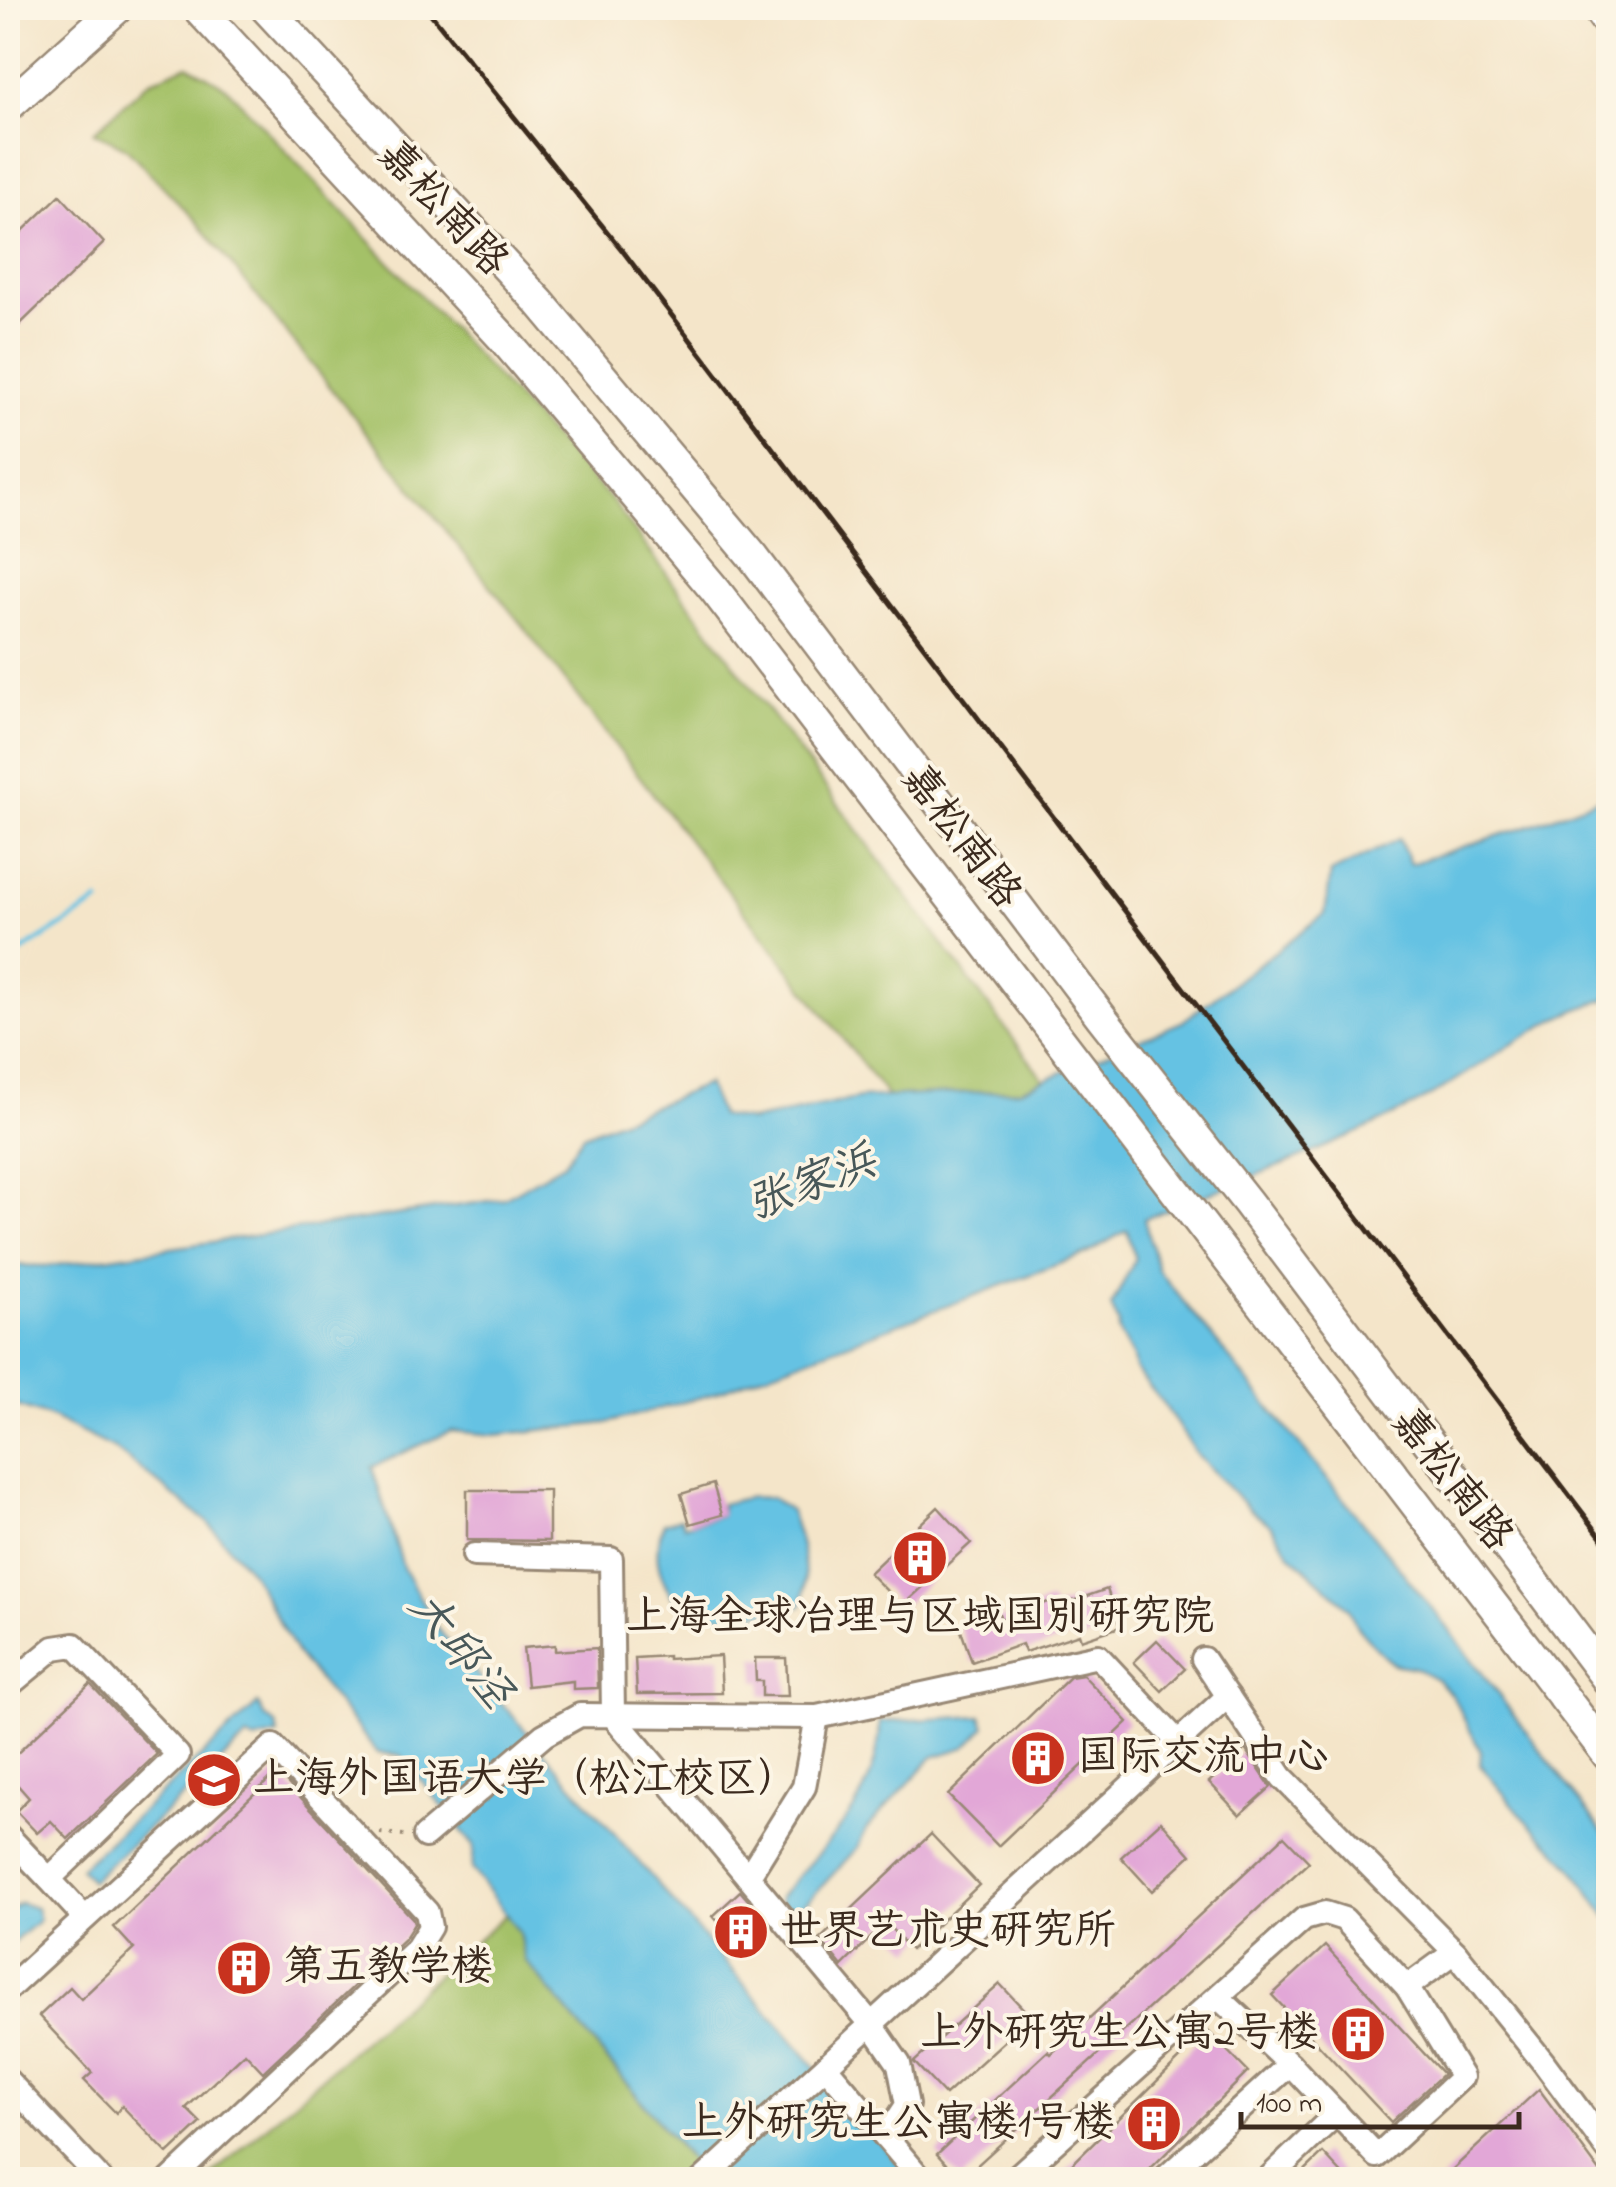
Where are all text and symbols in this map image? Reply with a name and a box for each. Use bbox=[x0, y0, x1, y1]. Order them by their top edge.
street label: 嘉松南路 bbox=[362, 127, 522, 291]
street label: 嘉松南路 bbox=[885, 752, 1035, 922]
water label: 张家浜 bbox=[737, 1129, 889, 1240]
street label: 嘉松南路 bbox=[1375, 1395, 1527, 1565]
building icon: 上海全球冶理与区域国别研究院 bbox=[890, 1528, 950, 1588]
water label: 大邱泾 bbox=[391, 1578, 528, 1725]
place label: 上海全球冶理与区域国别研究院 bbox=[626, 1588, 1214, 1649]
building icon: 国际交流中心 bbox=[1008, 1728, 1068, 1788]
place label: 国际交流中心 bbox=[1077, 1728, 1329, 1789]
school or university icon: 上海外国语大学（松江校区） bbox=[184, 1750, 244, 1810]
place label: 上海外国语大学（松江校区） bbox=[253, 1750, 799, 1811]
building icon: 世界艺术史研究所 bbox=[711, 1902, 771, 1962]
place label: 世界艺术史研究所 bbox=[780, 1902, 1116, 1963]
building icon: 第五教学楼 bbox=[214, 1938, 274, 1998]
place label: 第五教学楼 bbox=[283, 1938, 493, 1999]
place label: 上外研究生公寓2号楼 bbox=[920, 2004, 1319, 2065]
building icon: 上外研究生公寓2号楼 bbox=[1328, 2004, 1388, 2064]
scale bar bbox=[1241, 2067, 1518, 2129]
text: 100 m bbox=[1256, 2083, 1322, 2127]
place label: 上外研究生公寓楼1号楼 bbox=[682, 2094, 1115, 2155]
building icon: 上外研究生公寓楼1号楼 bbox=[1124, 2094, 1184, 2154]

